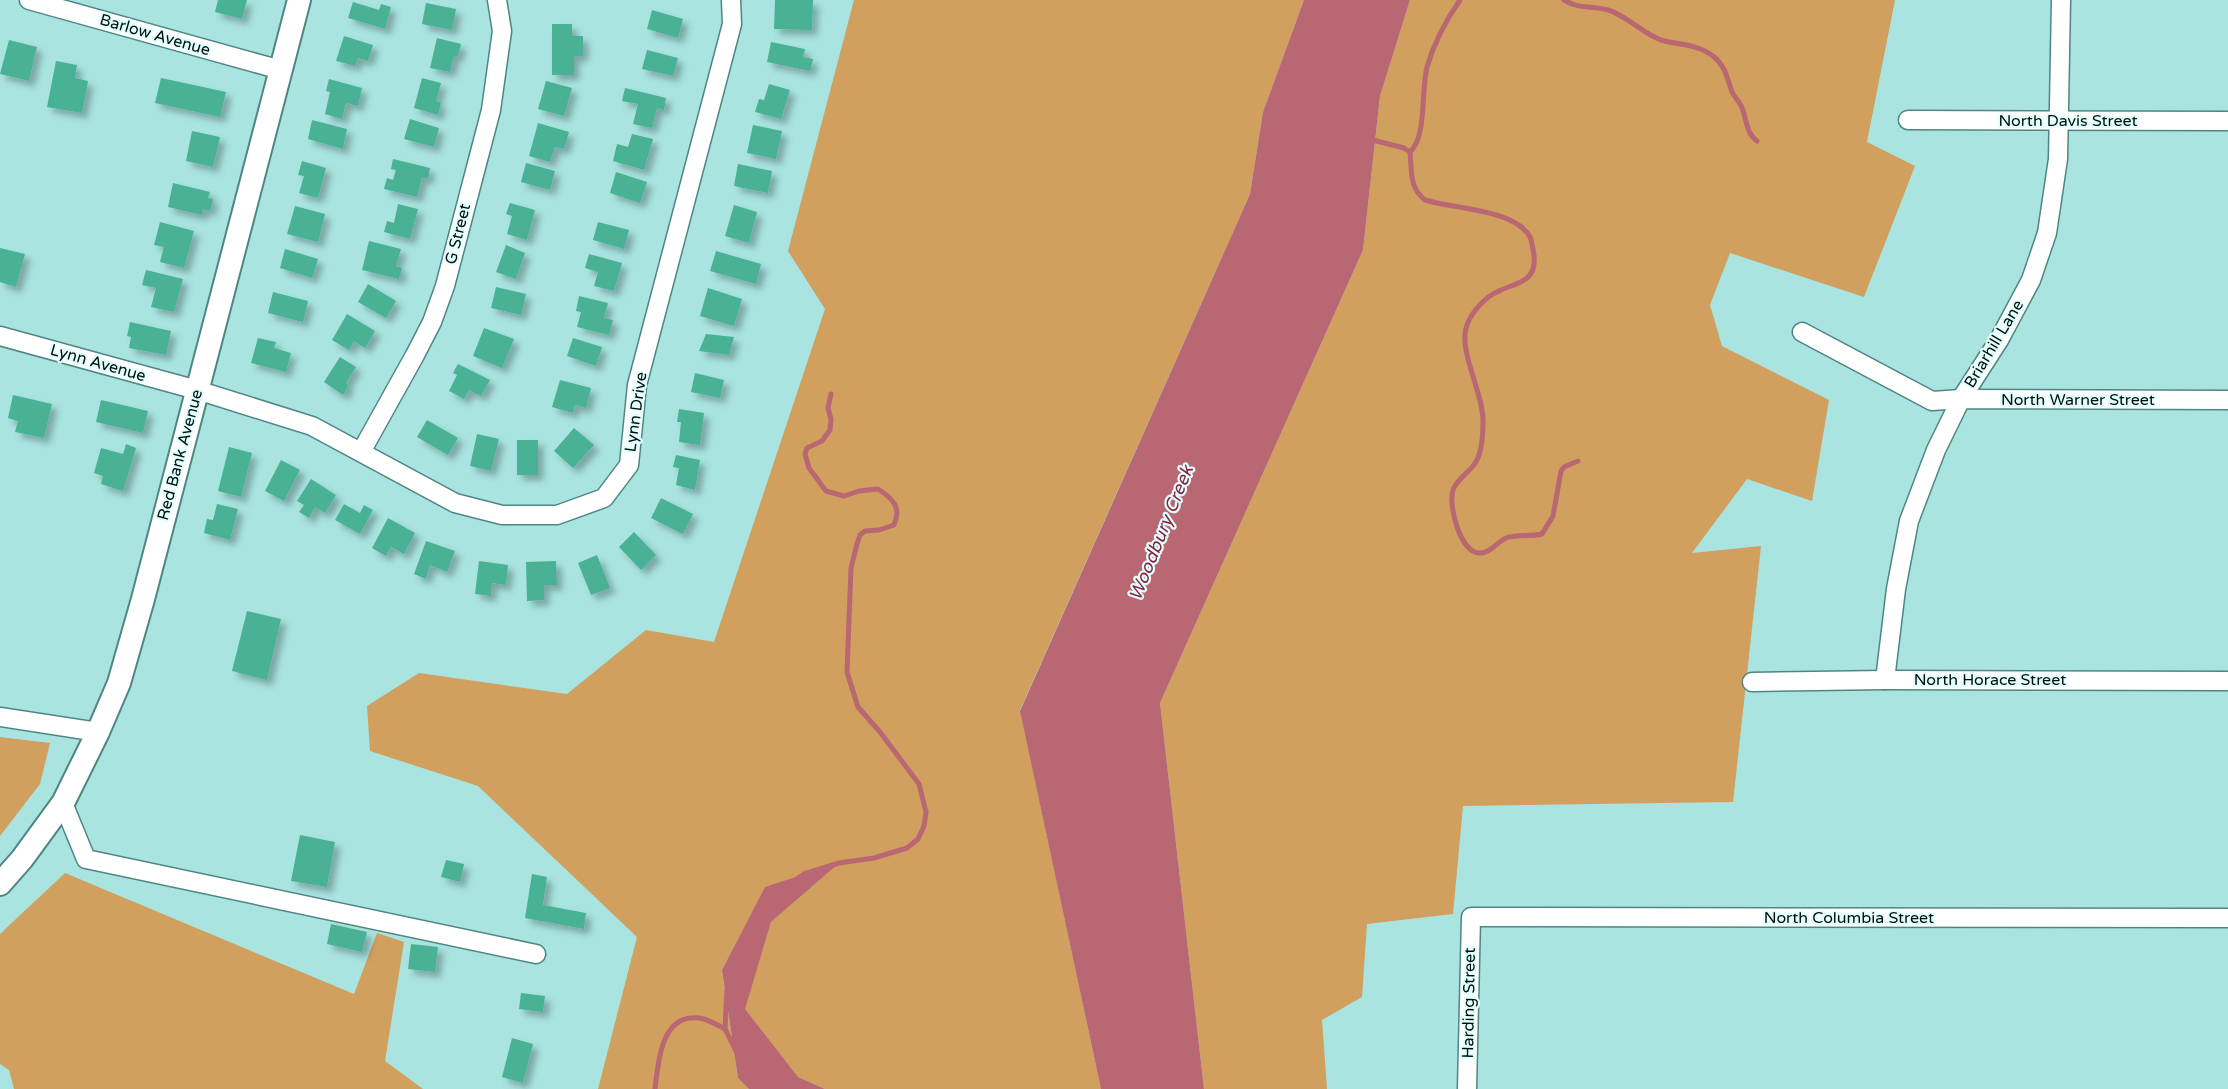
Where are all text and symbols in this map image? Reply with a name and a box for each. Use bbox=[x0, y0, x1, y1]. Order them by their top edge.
street label: Barlow Avenue bbox=[97, 10, 213, 60]
street label: North Davis Street bbox=[1998, 111, 2138, 131]
street label: G Street bbox=[441, 201, 475, 267]
street label: Briarhill Lane bbox=[1960, 296, 2028, 392]
street label: Lynn Avenue bbox=[48, 340, 148, 386]
street label: Lynn Drive bbox=[620, 371, 652, 453]
street label: Red Bank Avenue bbox=[153, 387, 207, 523]
street label: North Warner Street bbox=[2001, 390, 2155, 410]
water label: Woodbury Creek bbox=[1124, 461, 1199, 604]
street label: North Horace Street bbox=[1914, 670, 2066, 690]
street label: North Columbia Street bbox=[1764, 908, 1934, 928]
street label: Harding Street bbox=[1458, 947, 1480, 1059]

